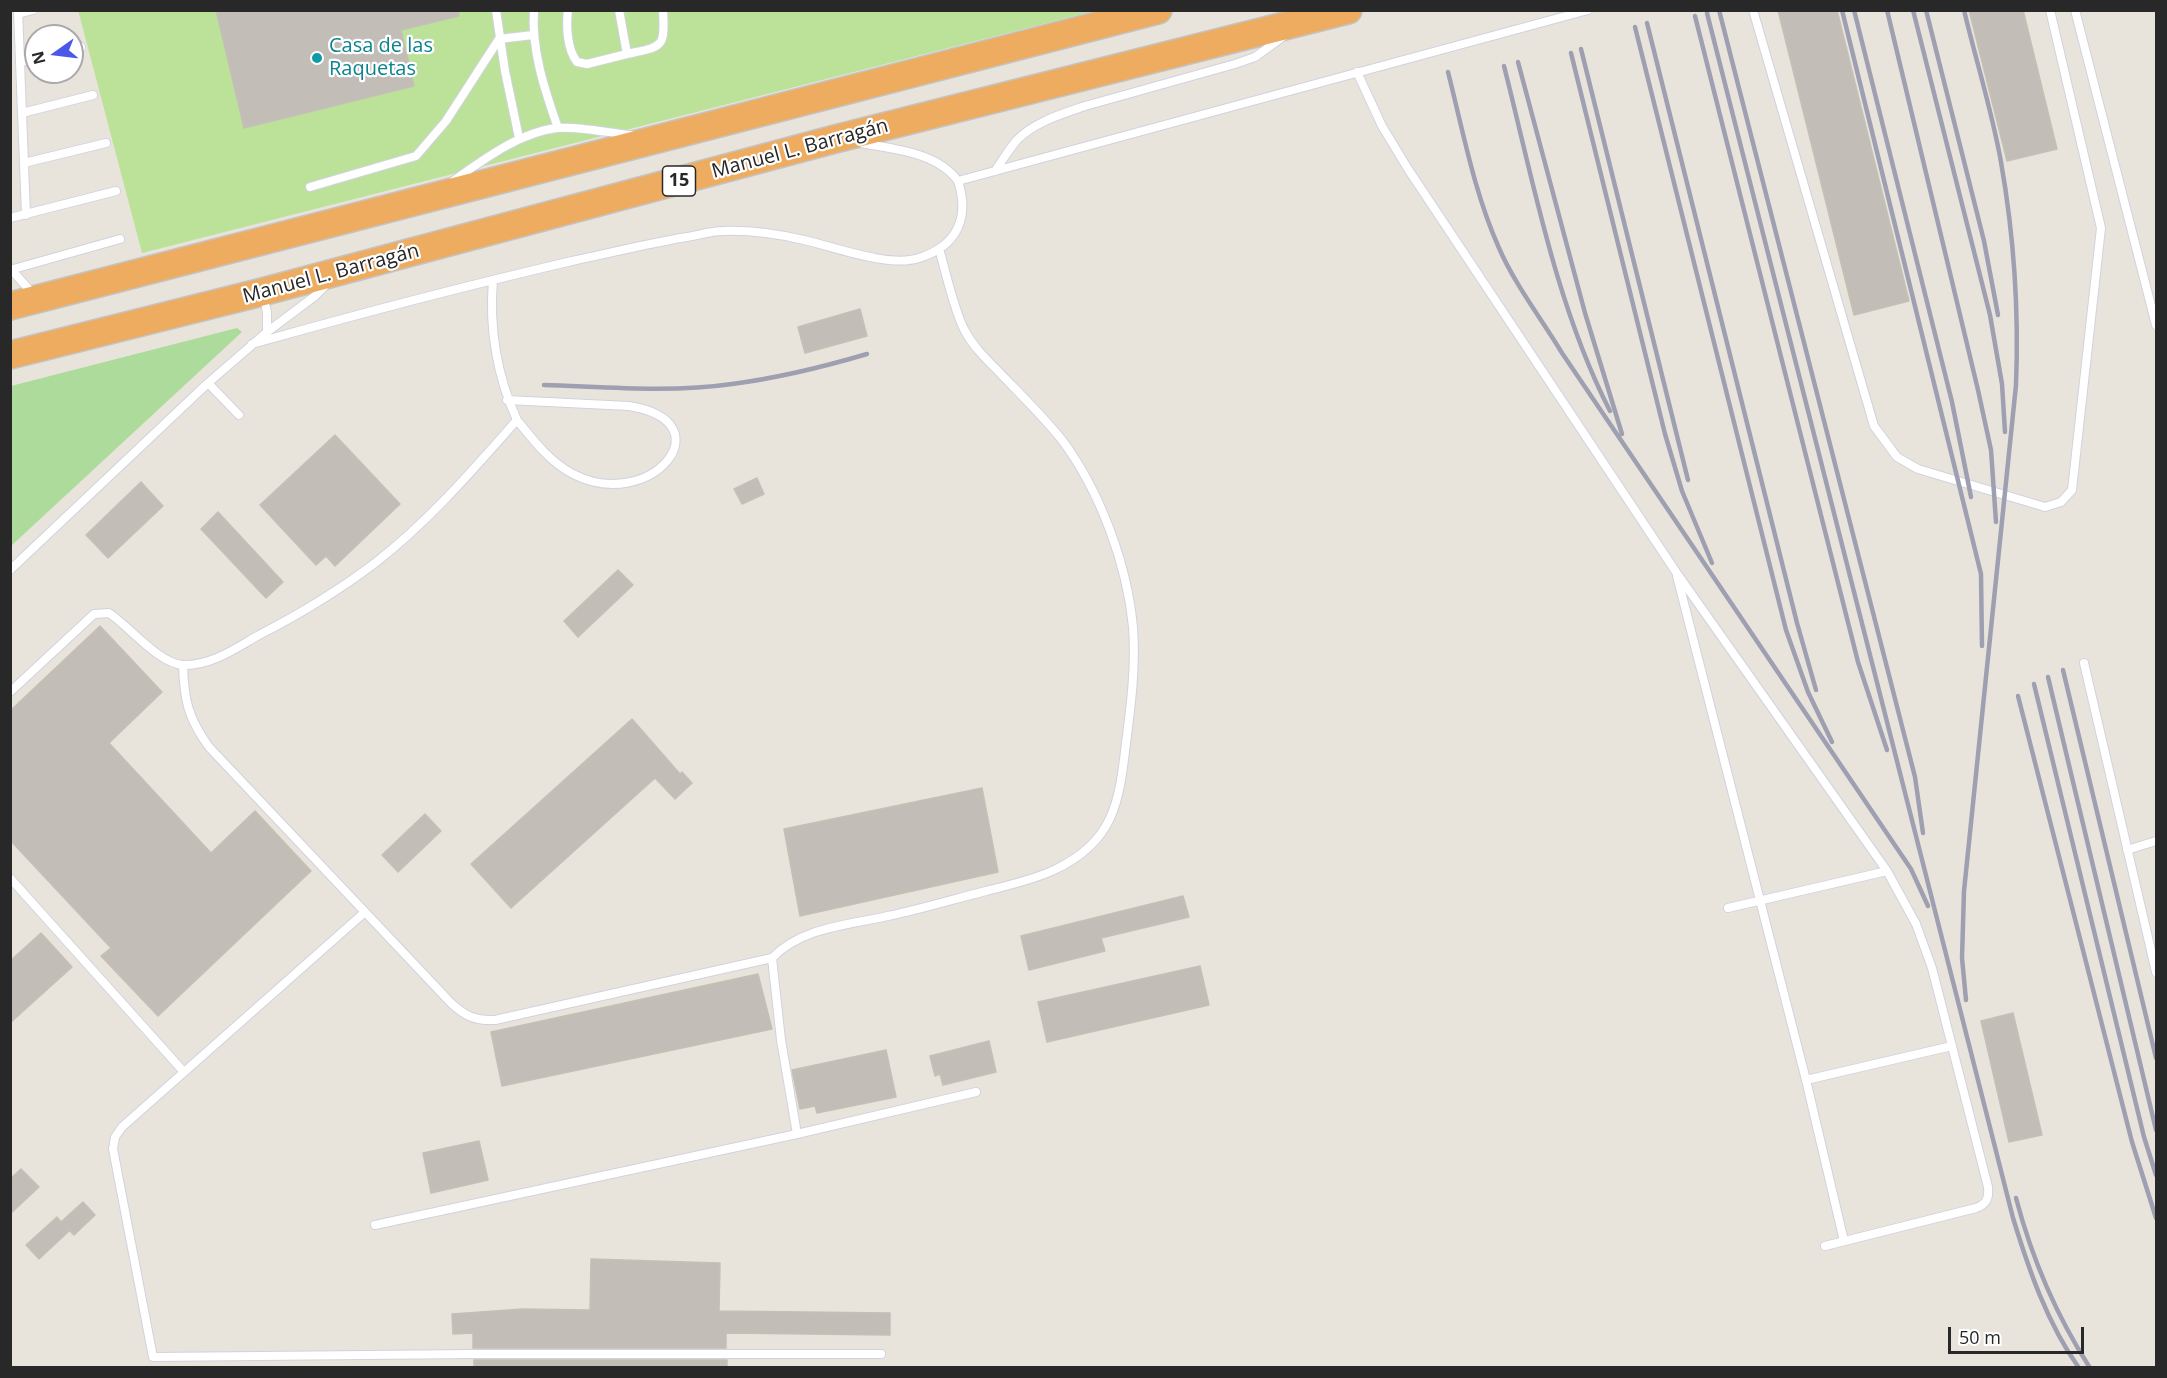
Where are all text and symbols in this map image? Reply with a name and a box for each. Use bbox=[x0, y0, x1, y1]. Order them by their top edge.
north arrow bbox=[24, 24, 84, 84]
place label: Casa de las Raquetas bbox=[329, 34, 433, 81]
text: N bbox=[26, 49, 51, 67]
marker: Casa de las Raquetas bbox=[310, 51, 324, 65]
street label: Manuel L. Barragán bbox=[709, 114, 891, 184]
road number: 15 bbox=[662, 166, 696, 196]
street label: Manuel L. Barragán bbox=[240, 239, 422, 309]
scale bar bbox=[1951, 1315, 2088, 1353]
text: 50 m bbox=[1959, 1325, 2001, 1349]

